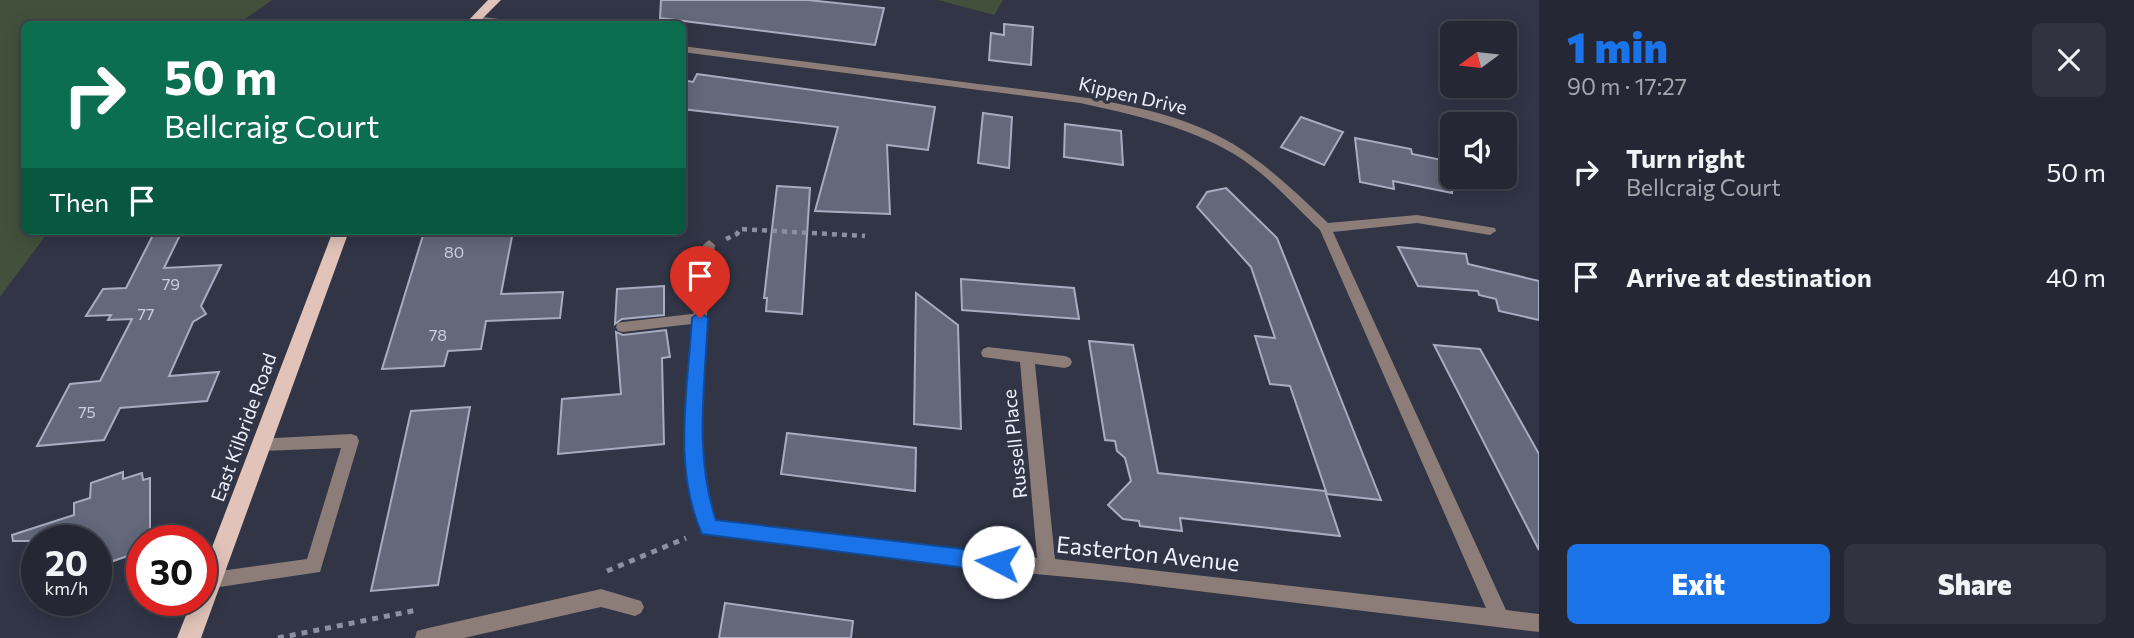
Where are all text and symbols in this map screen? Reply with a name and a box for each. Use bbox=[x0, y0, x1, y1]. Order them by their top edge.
text: 1 min bbox=[1567, 20, 1668, 72]
north arrow bbox=[1440, 21, 1517, 98]
map controls bbox=[1440, 21, 1517, 189]
button: close bbox=[2032, 23, 2106, 97]
text: 50 m bbox=[164, 45, 277, 105]
icon: right bbox=[49, 49, 140, 140]
street label: Kippen Drive bbox=[1077, 71, 1189, 119]
text: 90 m · 17:27 bbox=[1567, 72, 1687, 100]
text: Bellcraig Court bbox=[164, 105, 379, 145]
button: sound bbox=[1440, 112, 1517, 189]
text: Turn right bbox=[1626, 142, 1745, 173]
icon: right bbox=[1567, 153, 1605, 191]
text: 50 m bbox=[2046, 156, 2106, 187]
text: Bellcraig Court bbox=[1626, 173, 1781, 201]
icon: arrive bbox=[123, 182, 161, 220]
text: Then bbox=[49, 186, 109, 217]
house number: 80 bbox=[444, 242, 464, 261]
pin bbox=[670, 246, 730, 318]
icon: arrive bbox=[681, 257, 719, 295]
icon: arrive bbox=[1567, 258, 1605, 296]
text: Arrive at destination bbox=[1626, 261, 1872, 292]
text: 40 m bbox=[2046, 261, 2106, 292]
house number: 79 bbox=[162, 274, 180, 293]
house number: 77 bbox=[138, 304, 154, 323]
house number: 78 bbox=[429, 325, 447, 344]
street label: East Kilbride Road bbox=[205, 350, 281, 504]
street label: Russell Place bbox=[997, 388, 1031, 500]
house number: 75 bbox=[78, 402, 96, 421]
speed limit sign: 30 bbox=[126, 525, 217, 616]
position arrow bbox=[961, 525, 1035, 599]
street label: Easterton Avenue bbox=[1055, 529, 1241, 577]
text: 20 bbox=[45, 540, 88, 583]
button: Exit bbox=[1567, 544, 1830, 624]
button: Share bbox=[1844, 544, 2106, 624]
text: km/h bbox=[45, 577, 88, 599]

